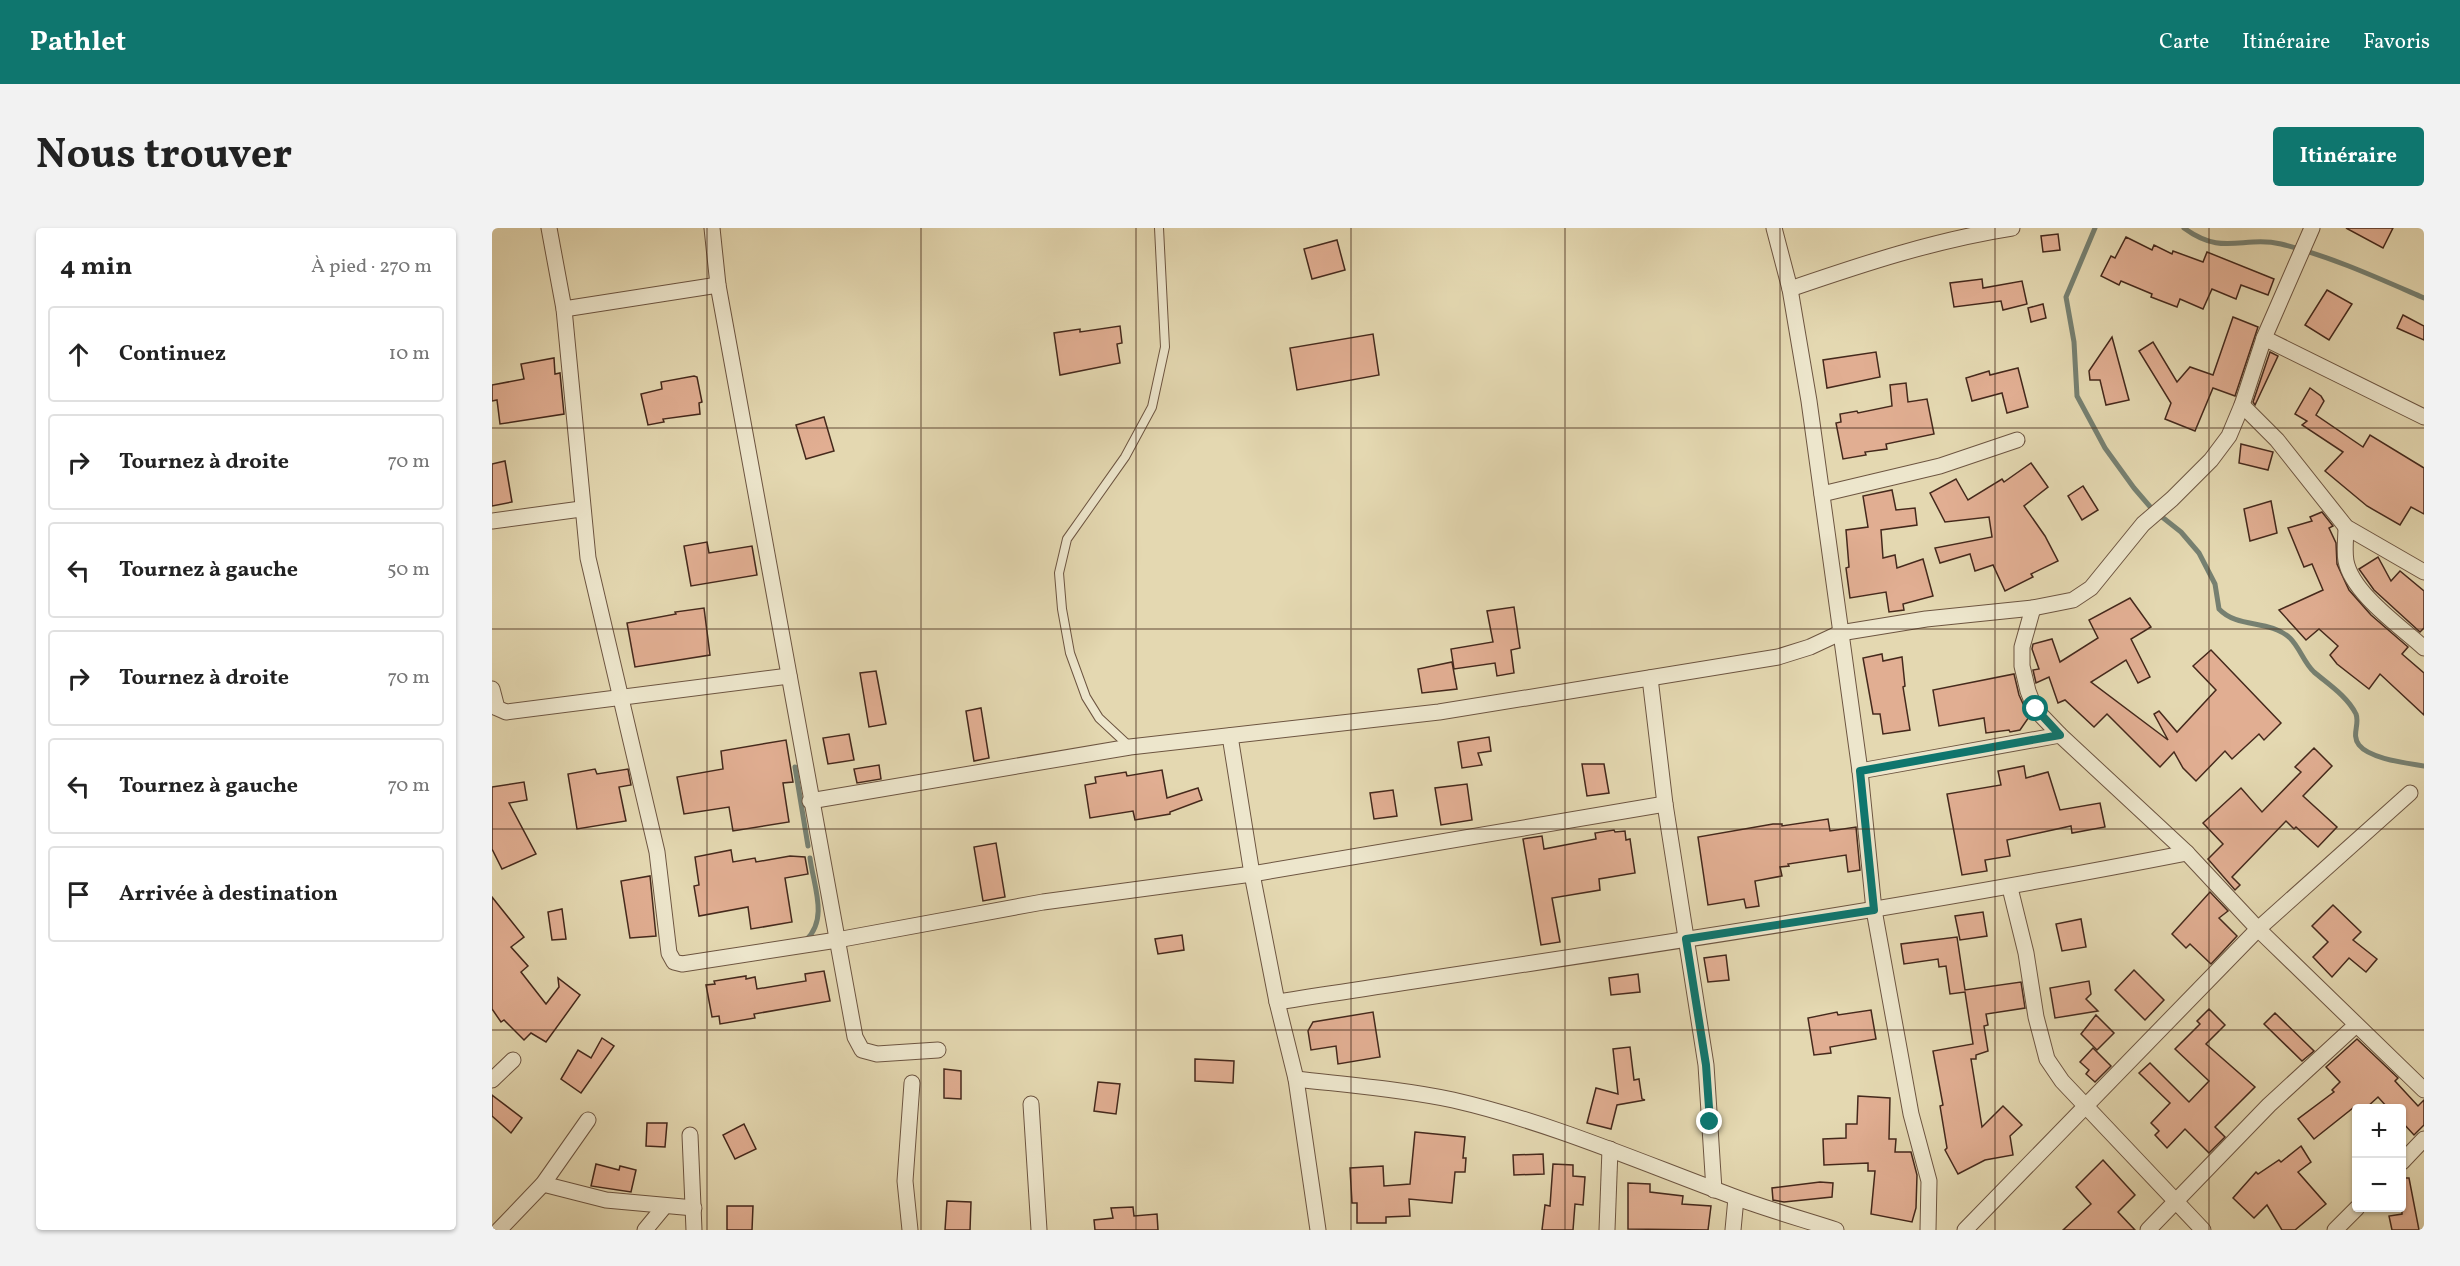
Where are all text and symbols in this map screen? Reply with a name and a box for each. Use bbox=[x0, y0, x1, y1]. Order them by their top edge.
text: Pathlet bbox=[30, 23, 126, 62]
text: Carte bbox=[2159, 28, 2209, 57]
text: Itinéraire bbox=[2242, 28, 2330, 57]
text: Favoris bbox=[2363, 28, 2430, 57]
text: Nous trouver bbox=[36, 127, 292, 186]
button: Itinéraire bbox=[2273, 127, 2424, 186]
text: 4 min bbox=[60, 249, 132, 285]
text: À pied · 270 m bbox=[311, 253, 432, 281]
icon: ahead bbox=[62, 338, 95, 371]
text: Continuez bbox=[119, 339, 226, 370]
text: 10 m bbox=[389, 340, 430, 368]
icon: right bbox=[62, 446, 95, 479]
text: Tournez à droite bbox=[119, 447, 289, 478]
text: 70 m bbox=[387, 448, 430, 476]
icon: left bbox=[62, 554, 95, 587]
text: Tournez à gauche bbox=[119, 555, 298, 586]
text: 50 m bbox=[387, 556, 430, 584]
icon: right bbox=[62, 662, 95, 695]
text: Tournez à droite bbox=[119, 663, 289, 694]
text: 70 m bbox=[387, 664, 430, 692]
route start bbox=[2022, 695, 2048, 721]
icon: left bbox=[62, 770, 95, 803]
text: Tournez à gauche bbox=[119, 771, 298, 802]
text: 70 m bbox=[387, 772, 430, 800]
icon: arrive bbox=[62, 878, 95, 911]
text: Arrivée à destination bbox=[119, 879, 338, 910]
map controls bbox=[2352, 1104, 2406, 1212]
button: + bbox=[2352, 1104, 2406, 1158]
route end bbox=[1696, 1108, 1722, 1134]
button: − bbox=[2352, 1158, 2406, 1212]

